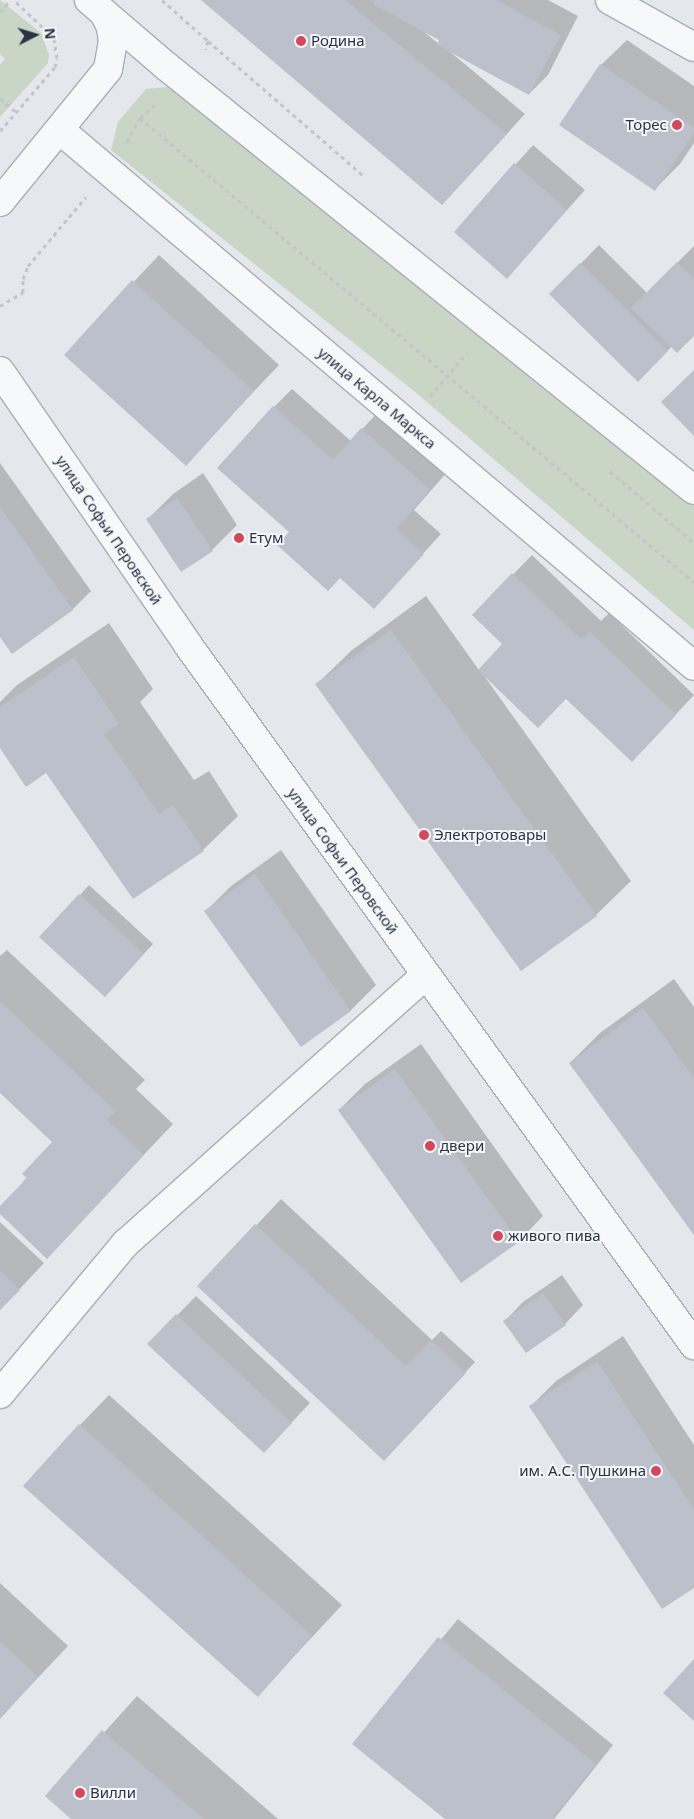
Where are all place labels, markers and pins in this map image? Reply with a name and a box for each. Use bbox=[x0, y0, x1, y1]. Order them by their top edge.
place label: Родина bbox=[311, 32, 365, 50]
marker: Родина bbox=[295, 35, 307, 47]
place label: Торес bbox=[626, 116, 667, 134]
marker: Торес bbox=[671, 119, 683, 131]
place label: Етум bbox=[249, 529, 283, 547]
marker: Етум bbox=[233, 532, 245, 544]
place label: Электротовары bbox=[434, 826, 546, 844]
marker: Электротовары bbox=[418, 829, 430, 841]
place label: двери bbox=[440, 1137, 484, 1155]
marker: двери bbox=[424, 1140, 436, 1152]
place label: живого пива bbox=[508, 1227, 601, 1245]
marker: живого пива bbox=[492, 1230, 504, 1242]
place label: им. А.С. Пушкина bbox=[519, 1462, 646, 1480]
marker: им. А.С. Пушкина bbox=[650, 1465, 662, 1477]
place label: Вилли bbox=[90, 1784, 136, 1802]
marker: Вилли bbox=[74, 1787, 86, 1799]

